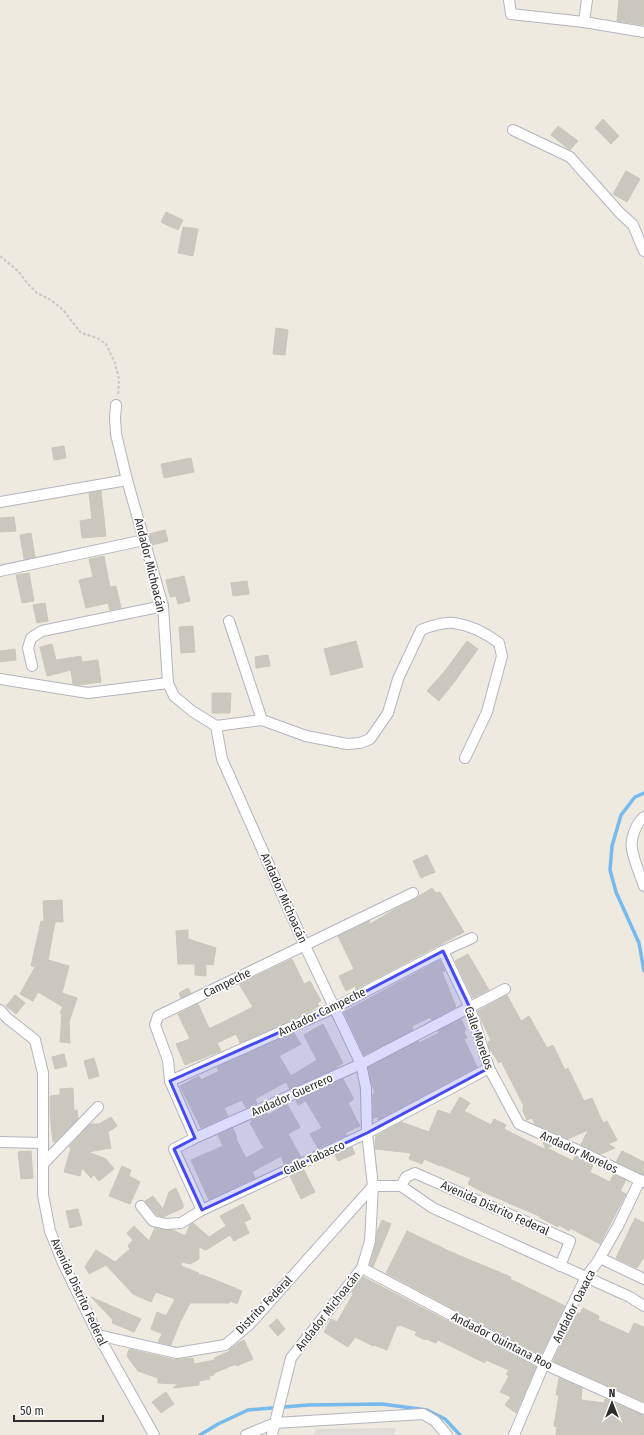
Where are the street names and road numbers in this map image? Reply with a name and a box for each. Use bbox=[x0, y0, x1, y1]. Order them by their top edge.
street label: Andador Michoacán bbox=[131, 516, 169, 614]
street label: Andador Michoacán bbox=[258, 851, 310, 945]
street label: Campeche bbox=[201, 966, 253, 1000]
street label: Andador Campeche bbox=[276, 985, 368, 1039]
street label: Calle Morelos bbox=[462, 1005, 496, 1071]
street label: Andador Guerrero bbox=[249, 1071, 335, 1119]
street label: Andador Morelos bbox=[538, 1128, 620, 1176]
street label: Calle Tabasco bbox=[281, 1138, 347, 1178]
street label: Avenida Distrito Federal bbox=[439, 1178, 551, 1238]
street label: Avenida Distrito Federal bbox=[48, 1236, 110, 1348]
street label: Andador Oaxaca bbox=[550, 1267, 598, 1345]
street label: Andador Michoacán bbox=[293, 1268, 363, 1354]
street label: Distrito Federal bbox=[233, 1273, 295, 1337]
street label: Andador Quintana Roo bbox=[449, 1309, 555, 1373]

